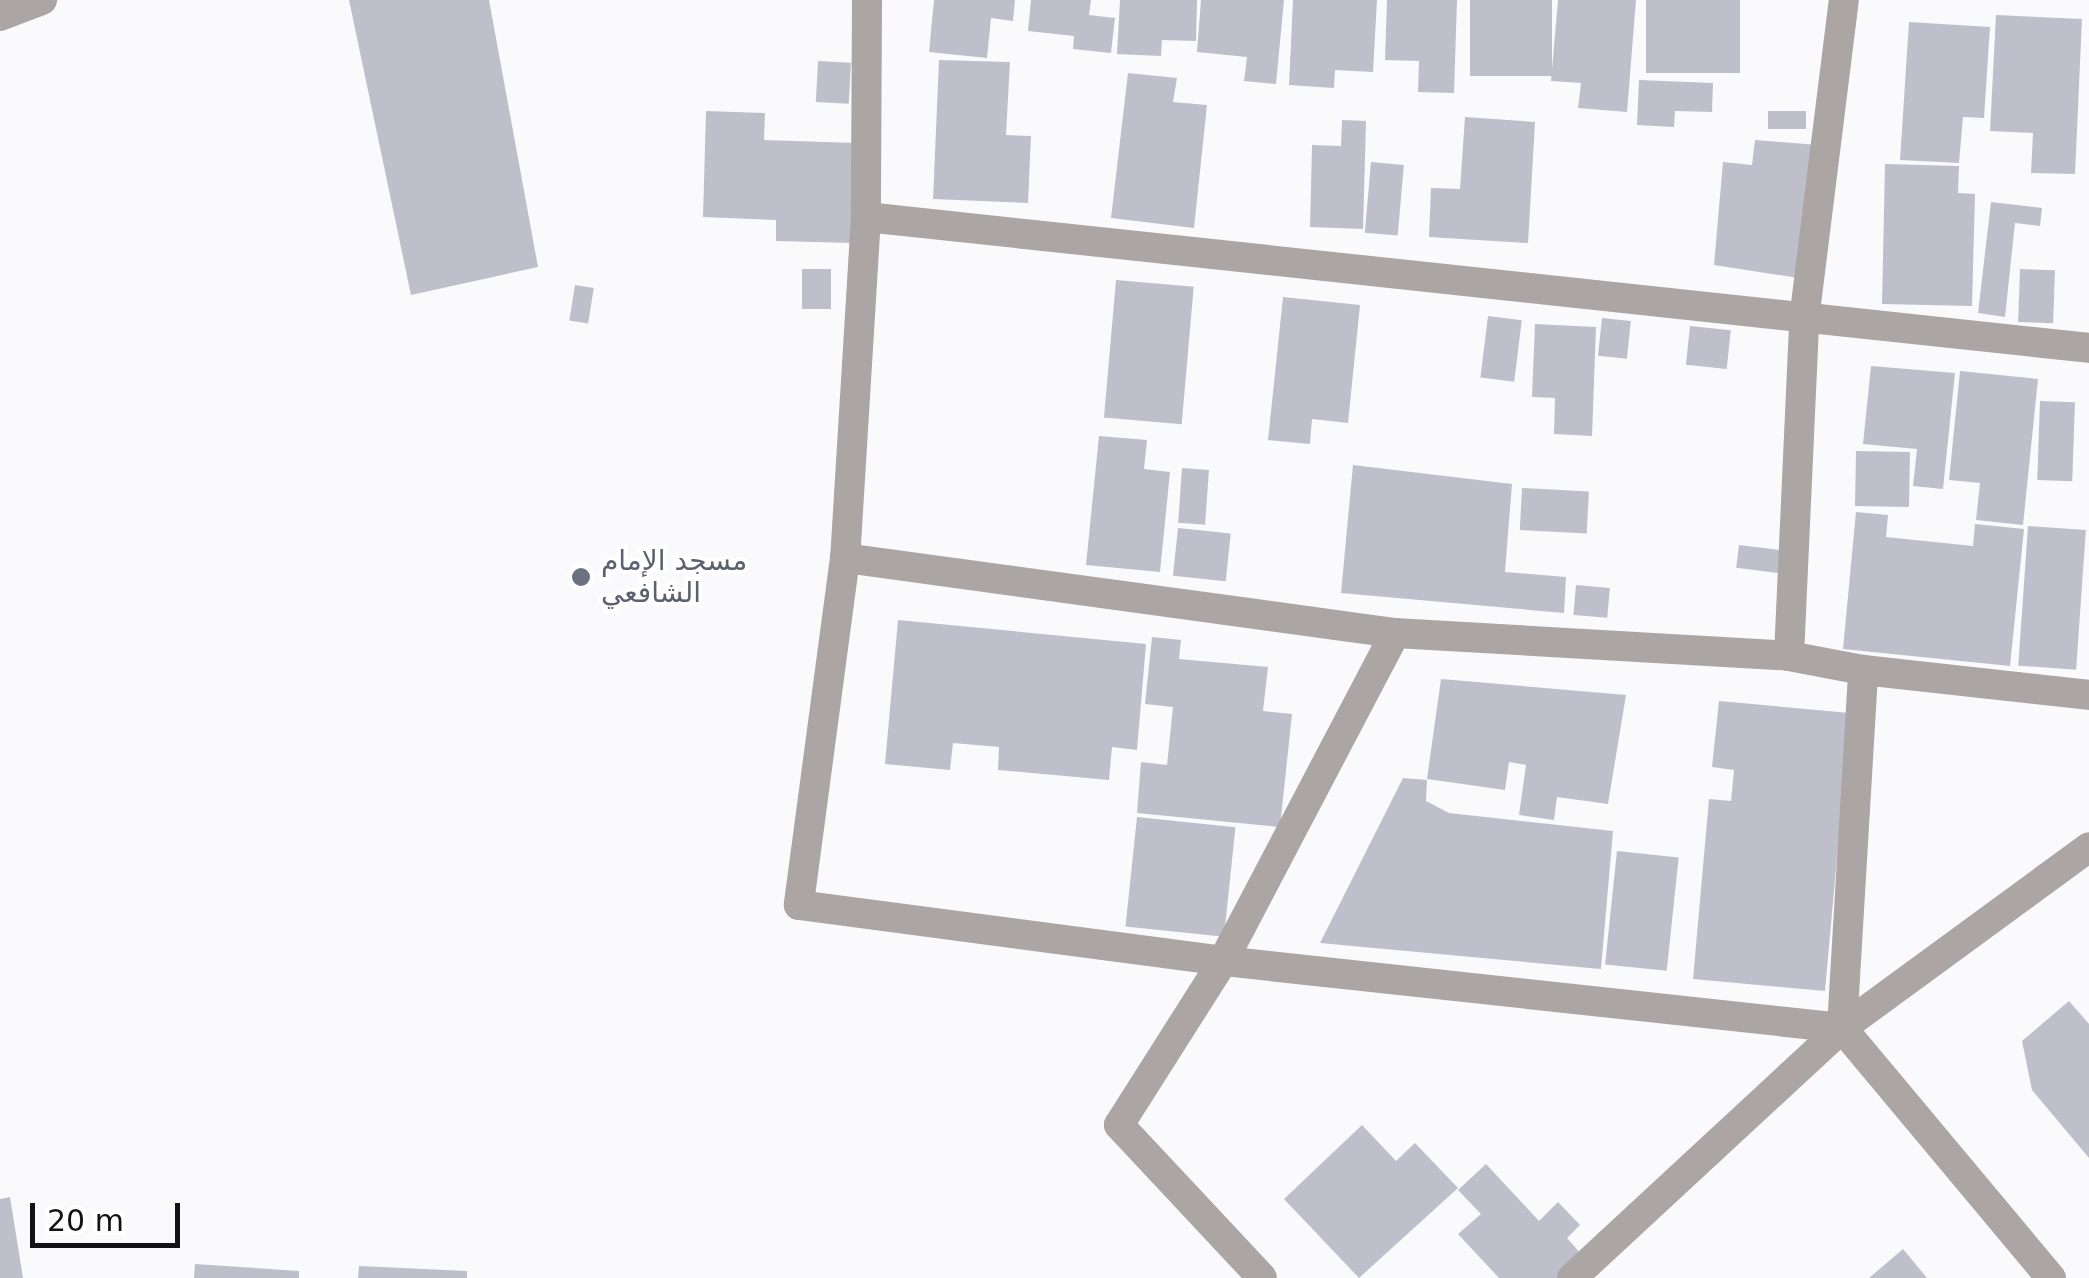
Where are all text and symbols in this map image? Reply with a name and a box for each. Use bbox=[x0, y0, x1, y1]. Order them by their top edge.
place label: مسجد الإمام الشافعي bbox=[601, 544, 747, 610]
marker: مسجد الإمام الشافعي bbox=[570, 566, 592, 588]
scale bar bbox=[35, 1183, 185, 1245]
text: 20 m bbox=[47, 1203, 124, 1238]

